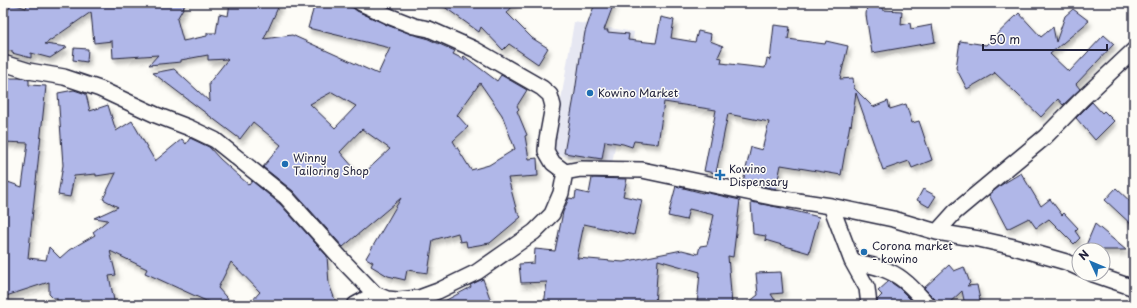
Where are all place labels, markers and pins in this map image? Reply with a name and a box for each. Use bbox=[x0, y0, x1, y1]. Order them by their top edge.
place label: Kowino Market bbox=[598, 84, 679, 101]
marker: Kowino Market bbox=[585, 88, 595, 98]
place label: Winny Tailoring Shop bbox=[293, 149, 369, 179]
marker: Winny Tailoring Shop bbox=[280, 159, 290, 169]
place label: Kowino Dispensary bbox=[729, 160, 788, 190]
marker: Kowino Dispensary bbox=[714, 169, 726, 181]
place label: Corona market - kowino bbox=[872, 237, 953, 267]
marker: Corona market - kowino bbox=[859, 247, 869, 257]

